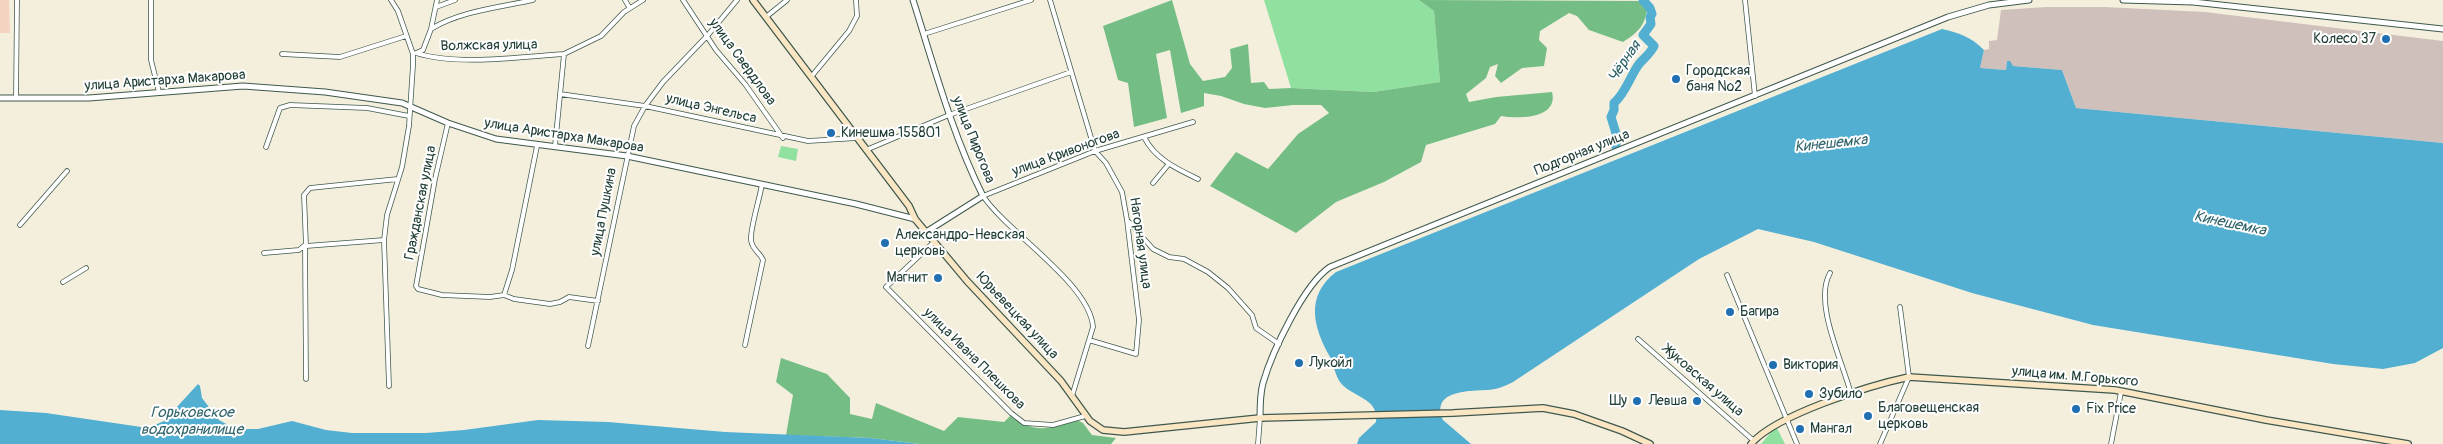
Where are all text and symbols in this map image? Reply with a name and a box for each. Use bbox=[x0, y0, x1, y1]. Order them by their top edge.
street label: улица Свердлова bbox=[705, 15, 779, 109]
place label: Колесо 37 bbox=[2313, 31, 2376, 47]
marker: Колесо 37 bbox=[2380, 33, 2392, 45]
street label: Волжская улица bbox=[440, 37, 538, 55]
water label: Чёрная bbox=[1605, 38, 1645, 86]
place label: Городская баня №2 bbox=[1686, 63, 1750, 95]
street label: улица Аристарха Макарова bbox=[84, 67, 246, 95]
marker: Городская баня №2 bbox=[1670, 73, 1682, 85]
street label: улица Энгельса bbox=[664, 90, 758, 128]
street label: улица Пирогова bbox=[948, 94, 998, 186]
street label: улица Аристарха Макарова bbox=[483, 115, 645, 157]
place label: Кинешма 155801 bbox=[841, 125, 941, 141]
street label: улица Кривоногова bbox=[1010, 126, 1122, 180]
street label: Подгорная улица bbox=[1532, 126, 1632, 180]
marker: Кинешма 155801 bbox=[825, 127, 837, 139]
water label: Кинешемка bbox=[1794, 131, 1868, 157]
street label: Гражданская улица bbox=[402, 144, 440, 262]
street label: улица Пушкина bbox=[587, 167, 621, 257]
street label: Нагорная улица bbox=[1125, 196, 1155, 290]
water label: Кинешемка bbox=[2193, 208, 2267, 240]
place label: Александро-Невская церковь bbox=[895, 227, 1025, 260]
marker: Александро-Невская церковь bbox=[879, 237, 891, 249]
street label: Юрьевецкая улица bbox=[972, 269, 1062, 363]
place label: Магнит bbox=[886, 270, 928, 286]
marker: Магнит bbox=[932, 272, 944, 284]
place label: Багира bbox=[1740, 304, 1779, 320]
street label: улица Ивана Плешкова bbox=[920, 305, 1028, 413]
marker: Багира bbox=[1724, 306, 1736, 318]
street label: Жуковская улица bbox=[1659, 341, 1747, 421]
place label: Лукойл bbox=[1309, 355, 1352, 371]
marker: Лукойл bbox=[1293, 357, 1305, 369]
place label: Виктория bbox=[1783, 357, 1838, 373]
marker: Виктория bbox=[1767, 359, 1779, 371]
street label: улица им. М.Горького bbox=[2011, 363, 2139, 391]
place label: Зубило bbox=[1819, 386, 1863, 402]
marker: Зубило bbox=[1803, 388, 1815, 400]
place label: Шу bbox=[1610, 393, 1627, 409]
place label: Левша bbox=[1648, 393, 1687, 409]
marker: Шу bbox=[1631, 395, 1643, 407]
marker: Левша bbox=[1691, 395, 1703, 407]
place label: Благовещенская церковь bbox=[1878, 400, 1979, 432]
place label: Fix Price bbox=[2086, 401, 2136, 417]
marker: Fix Price bbox=[2070, 403, 2082, 415]
water label: Горьковское водохранилище bbox=[141, 404, 243, 439]
marker: Благовещенская церковь bbox=[1862, 410, 1874, 422]
place label: Мангал bbox=[1810, 421, 1852, 437]
marker: Мангал bbox=[1794, 423, 1806, 435]

